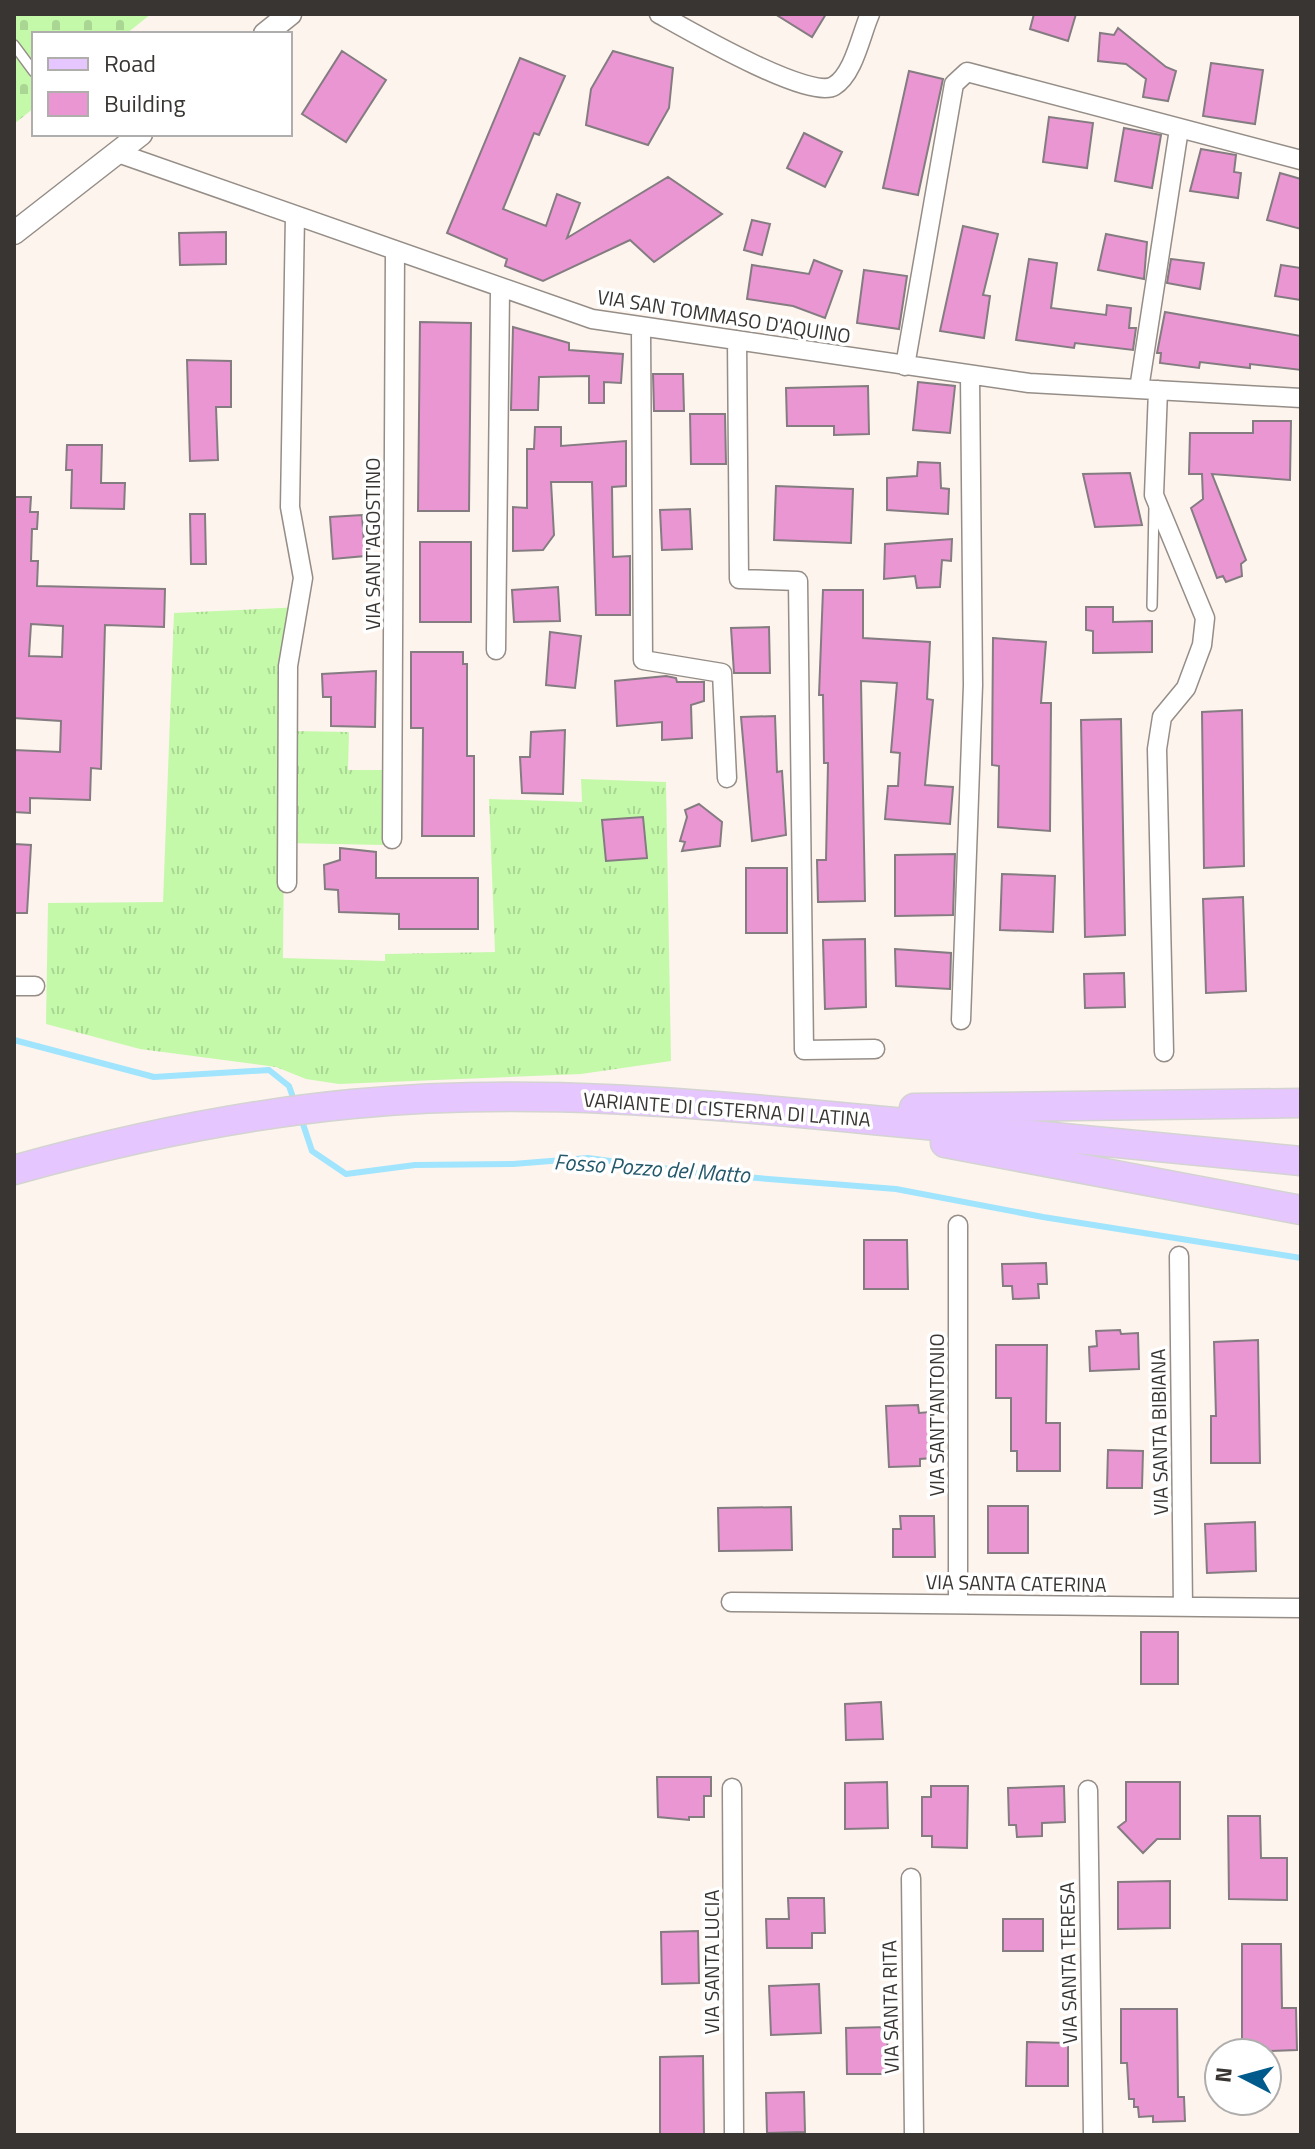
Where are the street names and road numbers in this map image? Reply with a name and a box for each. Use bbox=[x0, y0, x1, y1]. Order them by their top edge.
street label: VIA SAN TOMMASO D'AQUINO bbox=[595, 281, 853, 351]
street label: VIA SANT'AGOSTINO bbox=[357, 458, 388, 630]
street label: VARIANTE DI CISTERNA DI LATINA bbox=[582, 1083, 872, 1135]
street label: VIA SANT'ANTONIO bbox=[921, 1333, 952, 1497]
street label: VIA SANTA BIBIANA bbox=[1142, 1348, 1176, 1516]
street label: VIA SANTA CATERINA bbox=[925, 1566, 1107, 1600]
street label: VIA SANTA TERESA bbox=[1051, 1882, 1085, 2044]
street label: VIA SANTA LUCIA bbox=[696, 1890, 727, 2034]
street label: VIA SANTA RITA bbox=[873, 1940, 907, 2074]

